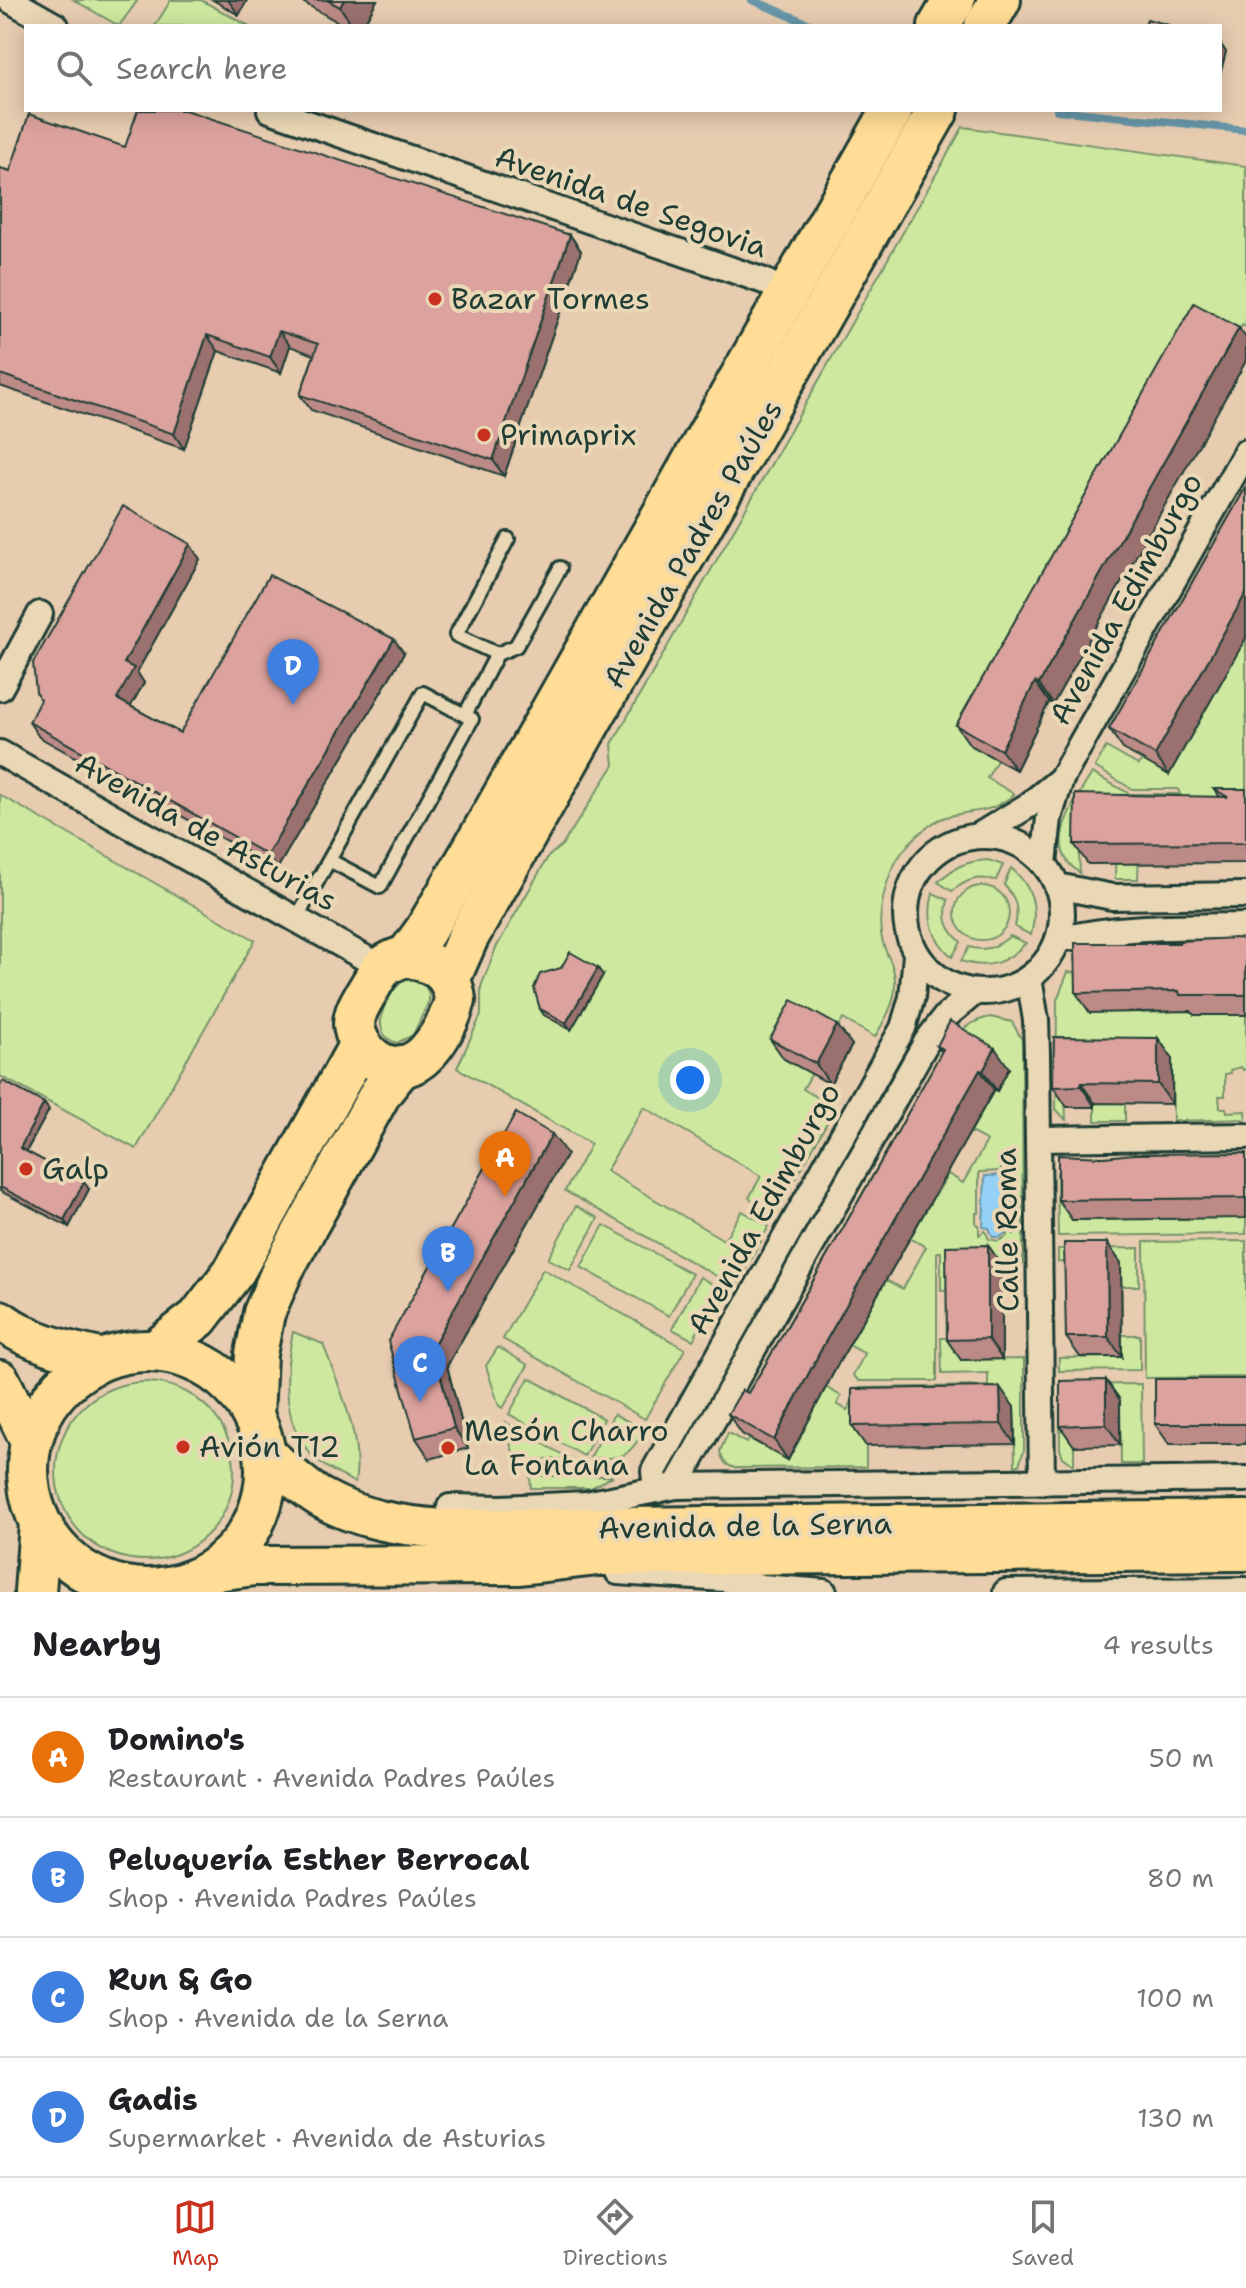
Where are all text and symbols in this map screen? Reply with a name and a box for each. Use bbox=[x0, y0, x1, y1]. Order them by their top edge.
search box bbox=[24, 24, 1222, 112]
icon: search bbox=[52, 46, 96, 90]
text: Search here bbox=[116, 48, 287, 89]
street label: Avenida de Segovia bbox=[490, 136, 773, 267]
place label: Bazar Tormes bbox=[451, 278, 650, 319]
marker: Bazar Tormes bbox=[426, 290, 444, 308]
street label: Avenida Padres Paúles bbox=[593, 392, 792, 695]
place label: Primaprix bbox=[500, 414, 636, 455]
marker: Primaprix bbox=[475, 426, 493, 444]
street label: Avenida Edimburgo bbox=[1039, 465, 1212, 732]
pin: D bbox=[267, 639, 319, 705]
street label: Avenida de Asturias bbox=[68, 742, 345, 921]
your location bbox=[670, 1060, 710, 1100]
street label: Avenida Edimburgo bbox=[677, 1075, 850, 1342]
pin: A bbox=[479, 1131, 531, 1197]
street label: Calle Roma bbox=[985, 1147, 1028, 1312]
place label: Galp bbox=[42, 1148, 109, 1189]
marker: Galp bbox=[17, 1160, 35, 1178]
pin: B bbox=[422, 1226, 474, 1292]
pin: C bbox=[394, 1336, 446, 1402]
place label: Mesón Charro La Fontana bbox=[464, 1410, 669, 1485]
place label: Avión T12 bbox=[199, 1426, 340, 1467]
marker: Avión T12 bbox=[174, 1438, 192, 1456]
marker: Mesón Charro La Fontana bbox=[439, 1439, 457, 1457]
street label: Avenida de la Serna bbox=[598, 1502, 893, 1549]
text: Nearby bbox=[32, 1621, 162, 1667]
text: 4 results bbox=[1102, 1627, 1214, 1662]
text: Domino's bbox=[108, 1719, 245, 1760]
text: A bbox=[48, 1740, 68, 1775]
text: 50 m bbox=[1149, 1740, 1214, 1775]
text: Restaurant · Avenida Padres Paúles bbox=[108, 1760, 555, 1795]
text: Peluquería Esther Berrocal bbox=[108, 1839, 530, 1880]
text: B bbox=[50, 1860, 66, 1895]
text: 80 m bbox=[1147, 1860, 1214, 1895]
text: Shop · Avenida Padres Paúles bbox=[108, 1880, 477, 1915]
text: Run & Go bbox=[108, 1959, 253, 2000]
text: C bbox=[50, 1980, 66, 2015]
text: 100 m bbox=[1136, 1980, 1214, 2015]
text: Shop · Avenida de la Serna bbox=[108, 2000, 449, 2035]
text: Gadis bbox=[108, 2079, 198, 2120]
text: D bbox=[49, 2100, 67, 2135]
text: 130 m bbox=[1137, 2100, 1214, 2135]
text: Supermarket · Avenida de Asturias bbox=[108, 2120, 546, 2155]
tab: Map bbox=[172, 2195, 219, 2272]
tab: Directions bbox=[563, 2195, 668, 2272]
tab: Saved bbox=[1012, 2195, 1074, 2272]

